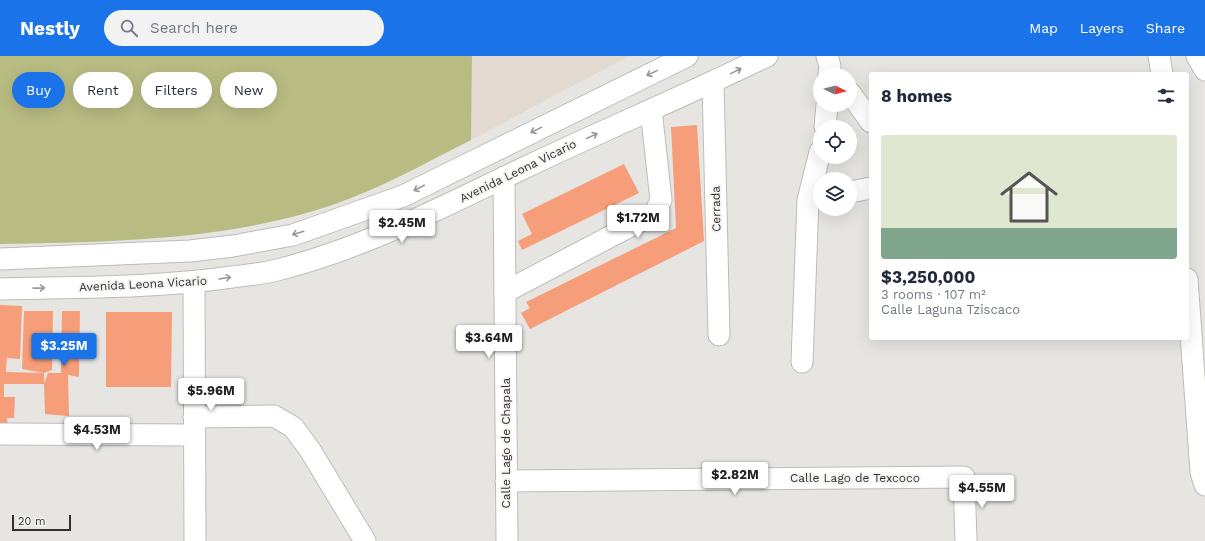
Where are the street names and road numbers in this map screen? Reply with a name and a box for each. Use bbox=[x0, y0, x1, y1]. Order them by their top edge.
street label: Avenida Leona Vicario bbox=[457, 137, 579, 205]
street label: Cerrada bbox=[709, 186, 723, 232]
street label: Avenida Leona Vicario bbox=[79, 274, 207, 294]
street label: Calle Lago de Chapala bbox=[499, 377, 513, 508]
street label: Calle Lago de Texcoco bbox=[790, 471, 920, 485]

